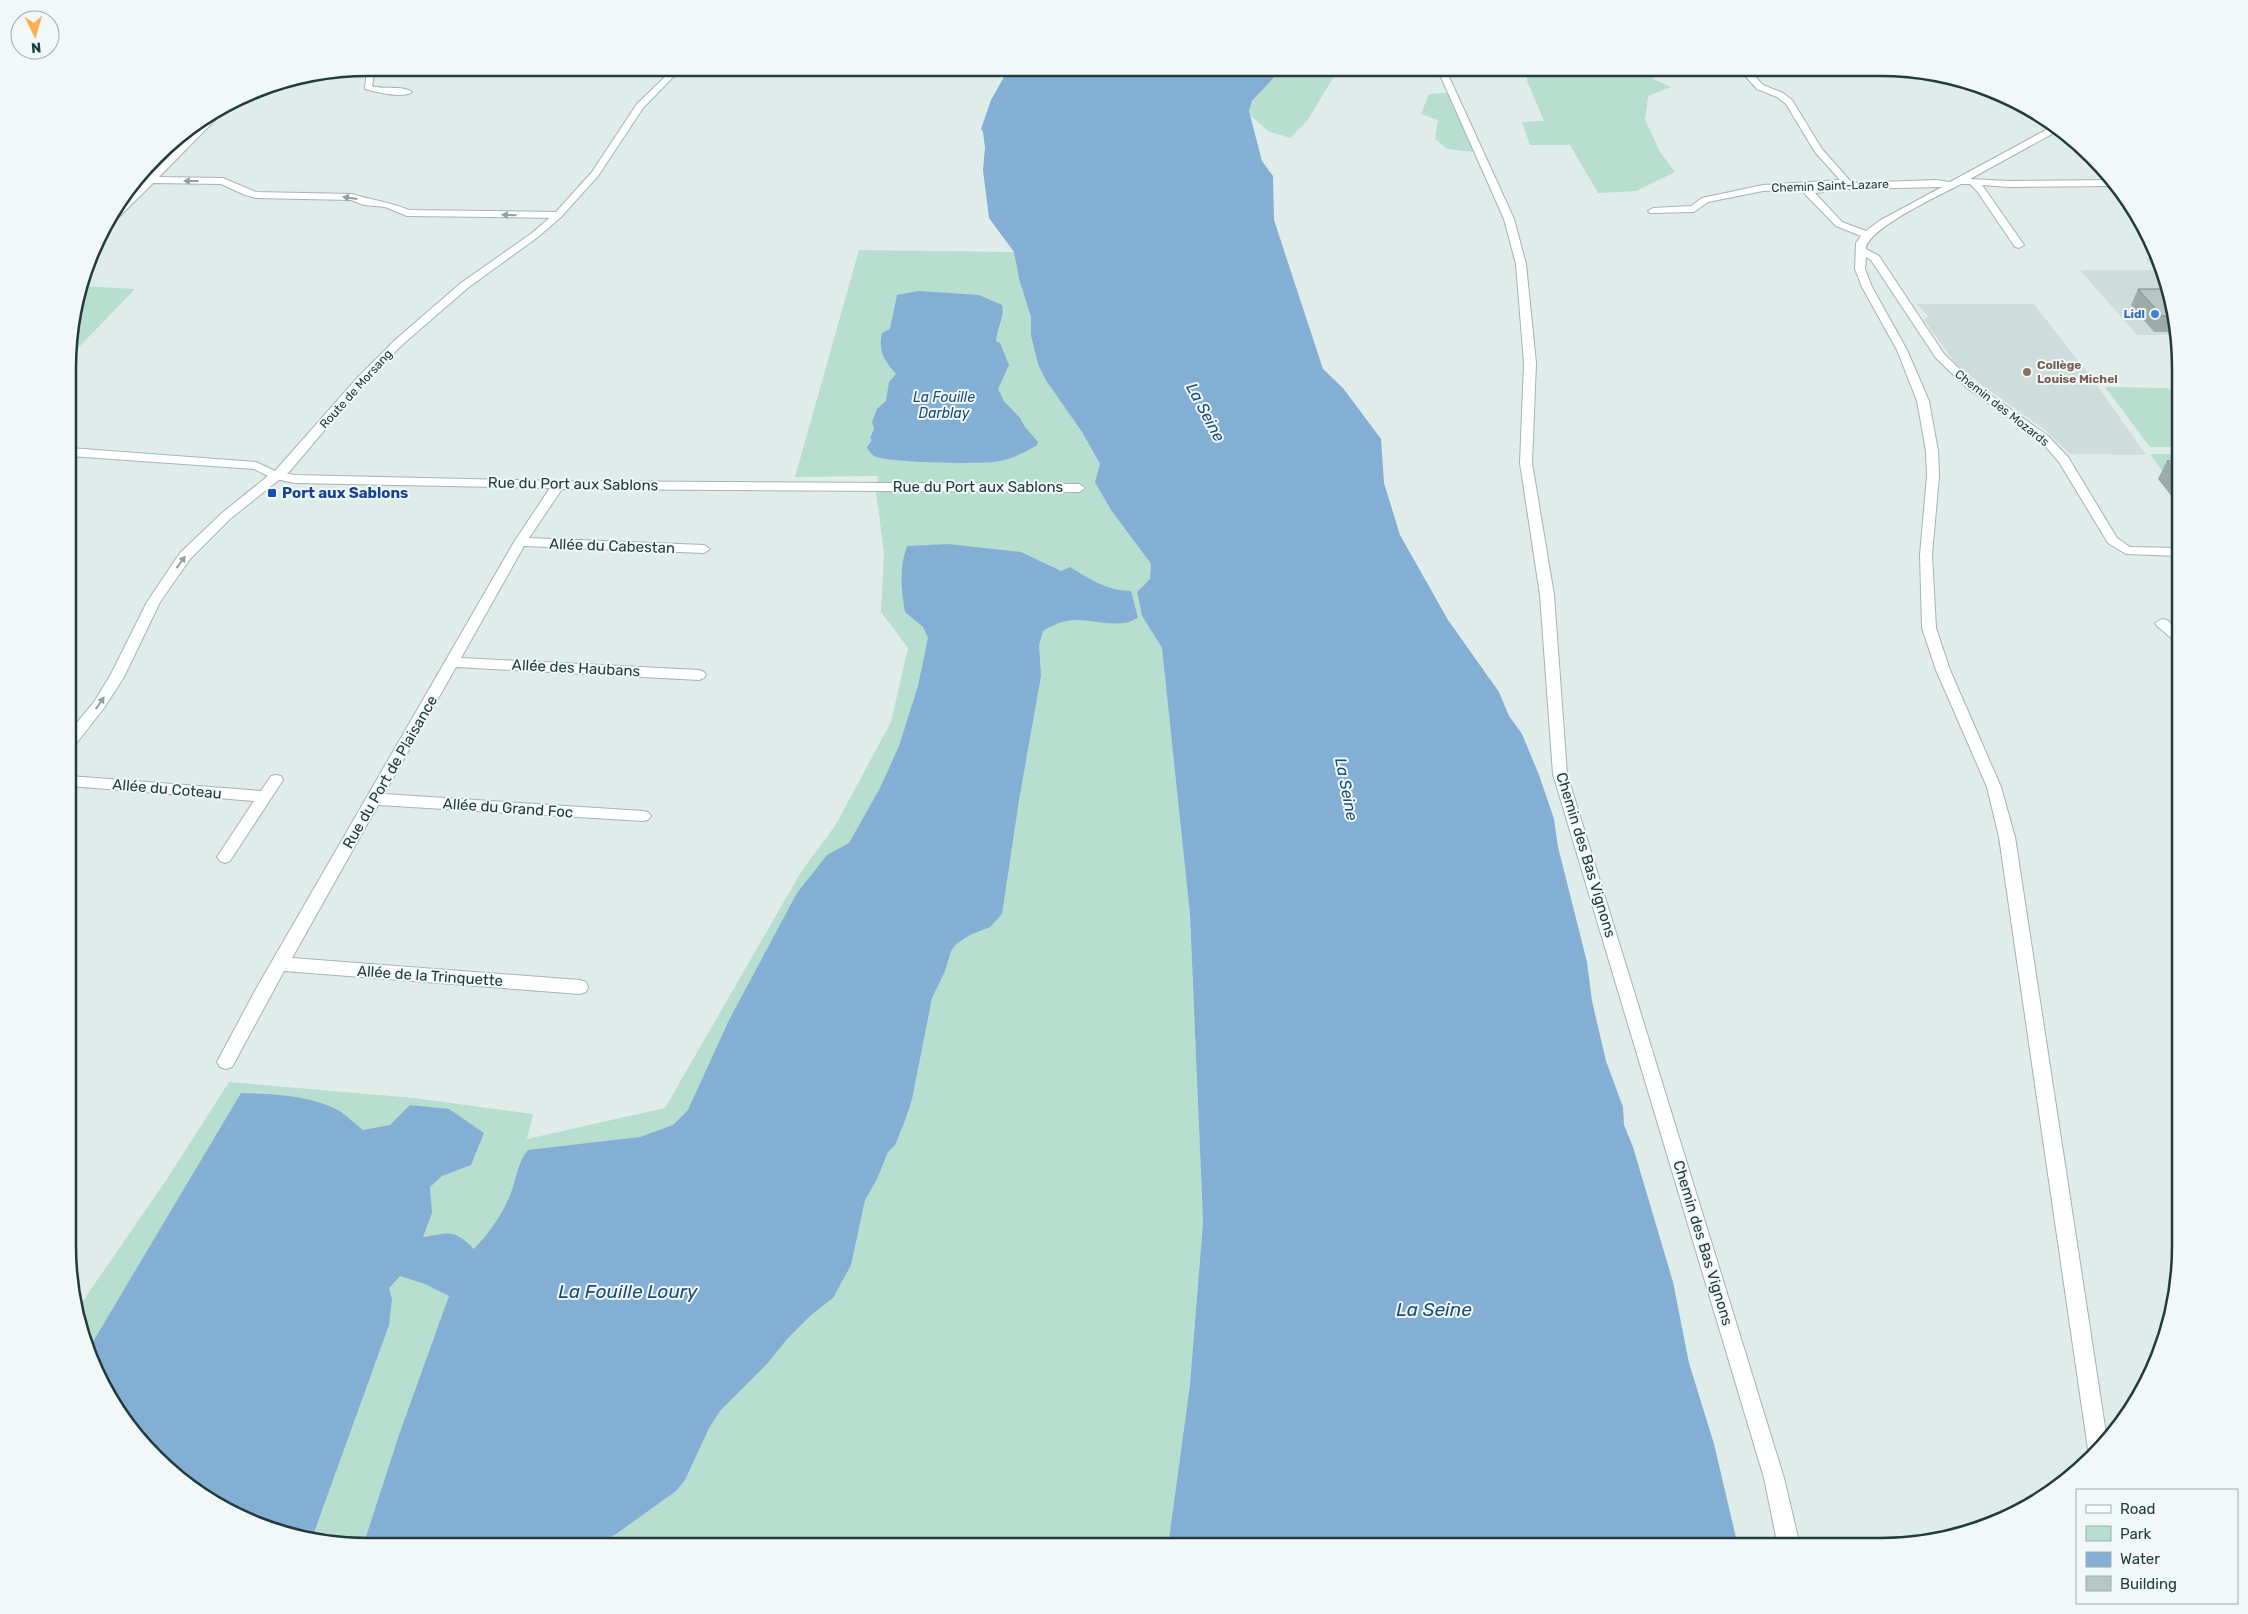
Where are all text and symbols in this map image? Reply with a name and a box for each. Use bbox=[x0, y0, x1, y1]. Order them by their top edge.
north arrow bbox=[10, 10, 60, 60]
text: N bbox=[30, 39, 42, 56]
one-way arrow bbox=[182, 177, 198, 185]
street label: Chemin Saint-Lazare bbox=[1771, 177, 1889, 195]
one-way arrow bbox=[341, 194, 357, 202]
one-way arrow bbox=[501, 211, 517, 219]
place label: Lidl bbox=[2123, 307, 2145, 321]
marker: Lidl bbox=[2149, 308, 2161, 320]
street label: Route de Morsang bbox=[317, 347, 395, 431]
place label: Collège Louise Michel bbox=[2037, 358, 2118, 386]
marker: Collège Louise Michel bbox=[2021, 366, 2033, 378]
street label: Chemin des Mozards bbox=[1952, 367, 2052, 449]
water label: La Seine bbox=[1182, 380, 1229, 445]
water label: La Fouille Darblay bbox=[913, 389, 975, 422]
street label: Rue du Port aux Sablons bbox=[488, 474, 659, 494]
street label: Rue du Port aux Sablons bbox=[893, 478, 1064, 496]
place label: Port aux Sablons bbox=[282, 484, 408, 502]
marker: Port aux Sablons bbox=[266, 487, 278, 499]
street label: Allée du Cabestan bbox=[549, 535, 675, 557]
one-way arrow bbox=[176, 555, 186, 569]
street label: Allée des Haubans bbox=[511, 656, 641, 680]
street label: Rue du Port de Plaisance bbox=[339, 692, 441, 852]
one-way arrow bbox=[95, 696, 105, 710]
water label: La Seine bbox=[1331, 756, 1362, 822]
street label: Chemin des Bas Vignons bbox=[1552, 770, 1620, 940]
street label: Allée du Coteau bbox=[112, 775, 222, 803]
street label: Allée du Grand Foc bbox=[442, 794, 574, 822]
street label: Allée de la Trinquette bbox=[356, 962, 504, 990]
street label: Chemin des Bas Vignons bbox=[1669, 1158, 1737, 1328]
water label: La Fouille Loury bbox=[558, 1280, 698, 1303]
water label: La Seine bbox=[1396, 1298, 1472, 1321]
legend bbox=[2076, 1489, 2238, 1604]
text: Road bbox=[2120, 1500, 2156, 1518]
text: Park bbox=[2120, 1525, 2151, 1543]
text: Water bbox=[2120, 1550, 2160, 1568]
text: Building bbox=[2120, 1575, 2177, 1593]

